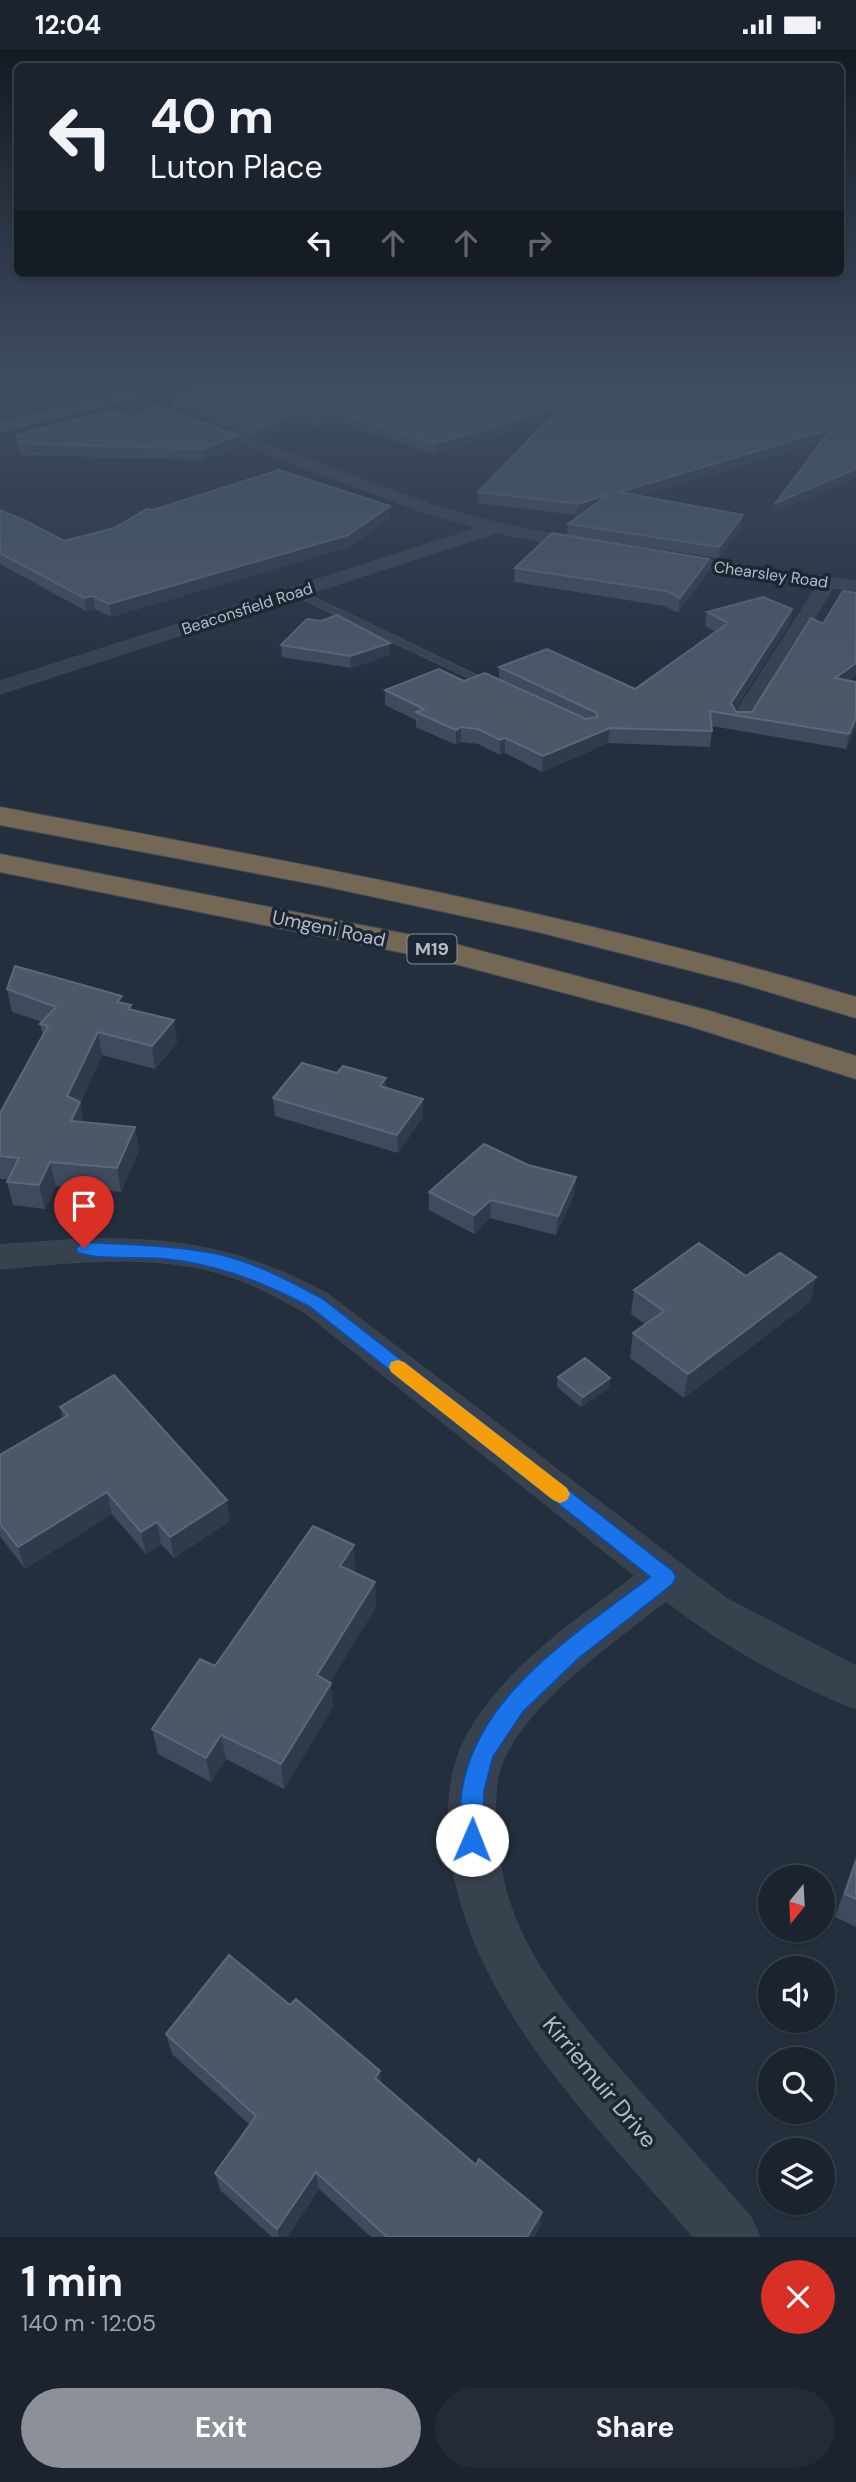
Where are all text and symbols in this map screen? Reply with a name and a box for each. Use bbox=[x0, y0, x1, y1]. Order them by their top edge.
text: 12:04 bbox=[35, 8, 101, 42]
text: 40 m bbox=[150, 84, 274, 148]
icon: left bbox=[35, 91, 126, 182]
text: Luton Place bbox=[150, 146, 323, 188]
icon: left bbox=[301, 224, 339, 262]
icon: ahead bbox=[374, 224, 412, 262]
icon: ahead bbox=[447, 224, 485, 262]
icon: right bbox=[520, 224, 558, 262]
street label: Chearsley Road bbox=[712, 556, 829, 593]
street label: Beaconsfield Road bbox=[179, 577, 315, 640]
street label: Umgeni Road bbox=[270, 904, 388, 953]
road number: M19 bbox=[408, 935, 457, 964]
pin bbox=[54, 1176, 114, 1248]
icon: arrive bbox=[65, 1187, 103, 1225]
position arrow bbox=[435, 1803, 509, 1877]
north arrow bbox=[758, 1865, 835, 1943]
map controls bbox=[758, 1865, 835, 2215]
button: sound bbox=[758, 1956, 835, 2033]
street label: Kirriemuir Drive bbox=[536, 2010, 664, 2154]
button: search bbox=[758, 2047, 835, 2124]
button: layers bbox=[758, 2138, 835, 2215]
text: 1 min bbox=[21, 2254, 123, 2309]
button: close bbox=[761, 2260, 835, 2334]
text: 140 m · 12:05 bbox=[21, 2308, 156, 2338]
button: Exit bbox=[21, 2388, 421, 2468]
button: Share bbox=[435, 2388, 835, 2468]

